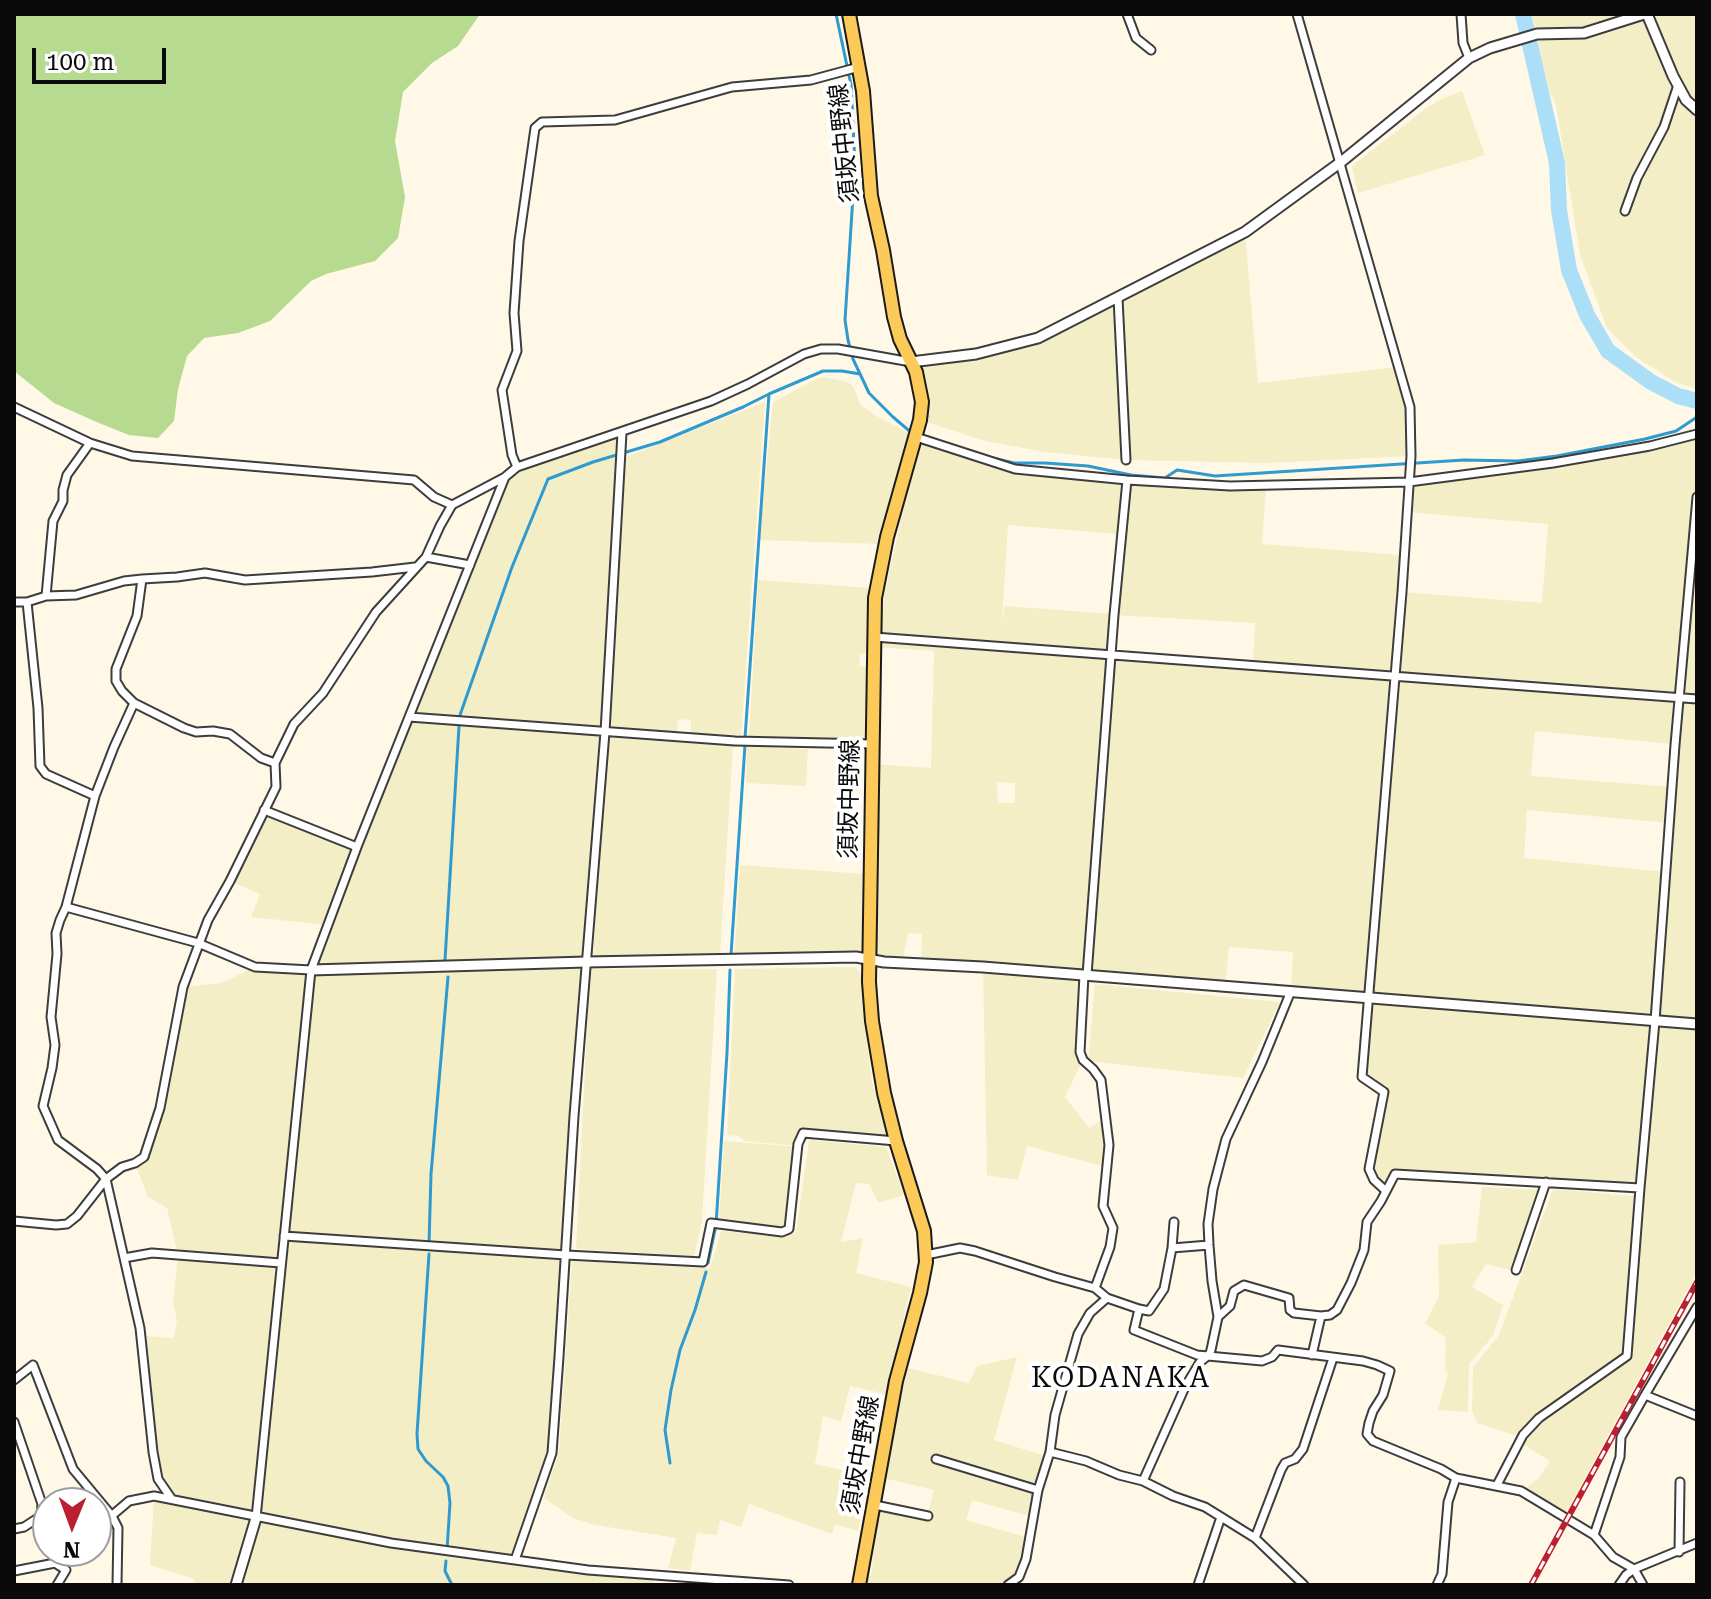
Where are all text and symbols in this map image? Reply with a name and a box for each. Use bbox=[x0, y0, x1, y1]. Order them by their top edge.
scale bar bbox=[36, 32, 170, 82]
text: 100 m bbox=[46, 48, 114, 76]
street label: 須坂中野線 bbox=[824, 82, 866, 204]
street label: 須坂中野線 bbox=[835, 739, 865, 859]
district label: KODANAKA bbox=[1031, 1362, 1211, 1396]
street label: 須坂中野線 bbox=[836, 1393, 886, 1517]
north arrow bbox=[32, 1487, 112, 1567]
text: N bbox=[63, 1537, 80, 1562]

